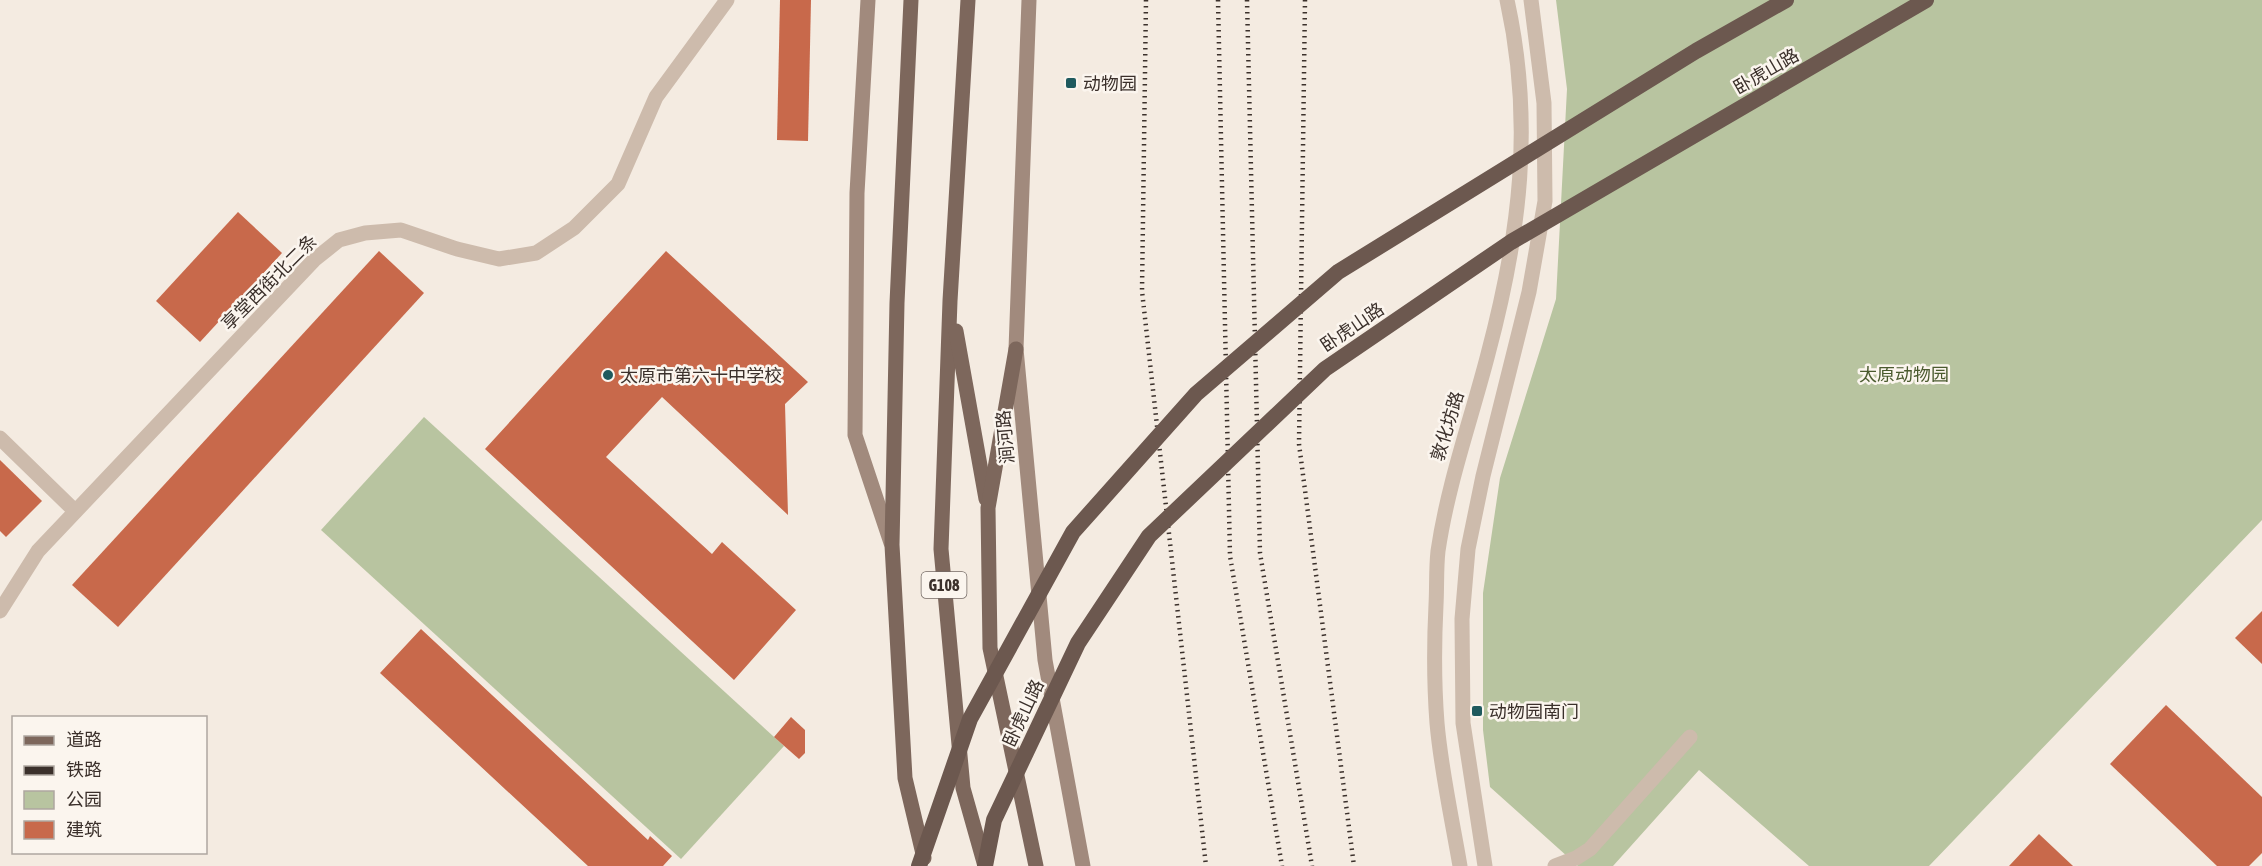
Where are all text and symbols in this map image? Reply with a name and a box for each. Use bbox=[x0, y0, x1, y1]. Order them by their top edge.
street label: 卧虎山路 bbox=[1730, 44, 1802, 98]
place label: 动物园 bbox=[1083, 73, 1137, 94]
marker: 动物园 bbox=[1064, 76, 1078, 90]
street label: 享堂西街北二条 bbox=[217, 230, 321, 334]
street label: 卧虎山路 bbox=[1316, 298, 1388, 356]
park label: 太原动物园 bbox=[1859, 364, 1949, 385]
place label: 太原市第六十中学校 bbox=[620, 365, 782, 386]
marker: 太原市第六十中学校 bbox=[601, 368, 615, 382]
street label: 敦化坊路 bbox=[1426, 389, 1468, 463]
street label: 涧河路 bbox=[992, 409, 1018, 465]
road number: G108 bbox=[922, 572, 966, 598]
street label: 卧虎山路 bbox=[998, 676, 1048, 750]
place label: 动物园南门 bbox=[1489, 701, 1579, 722]
marker: 动物园南门 bbox=[1470, 704, 1484, 718]
legend bbox=[12, 716, 207, 854]
text: 道路 bbox=[66, 729, 102, 750]
text: 铁路 bbox=[66, 759, 102, 780]
text: 公园 bbox=[66, 789, 102, 810]
text: 建筑 bbox=[66, 819, 102, 840]

